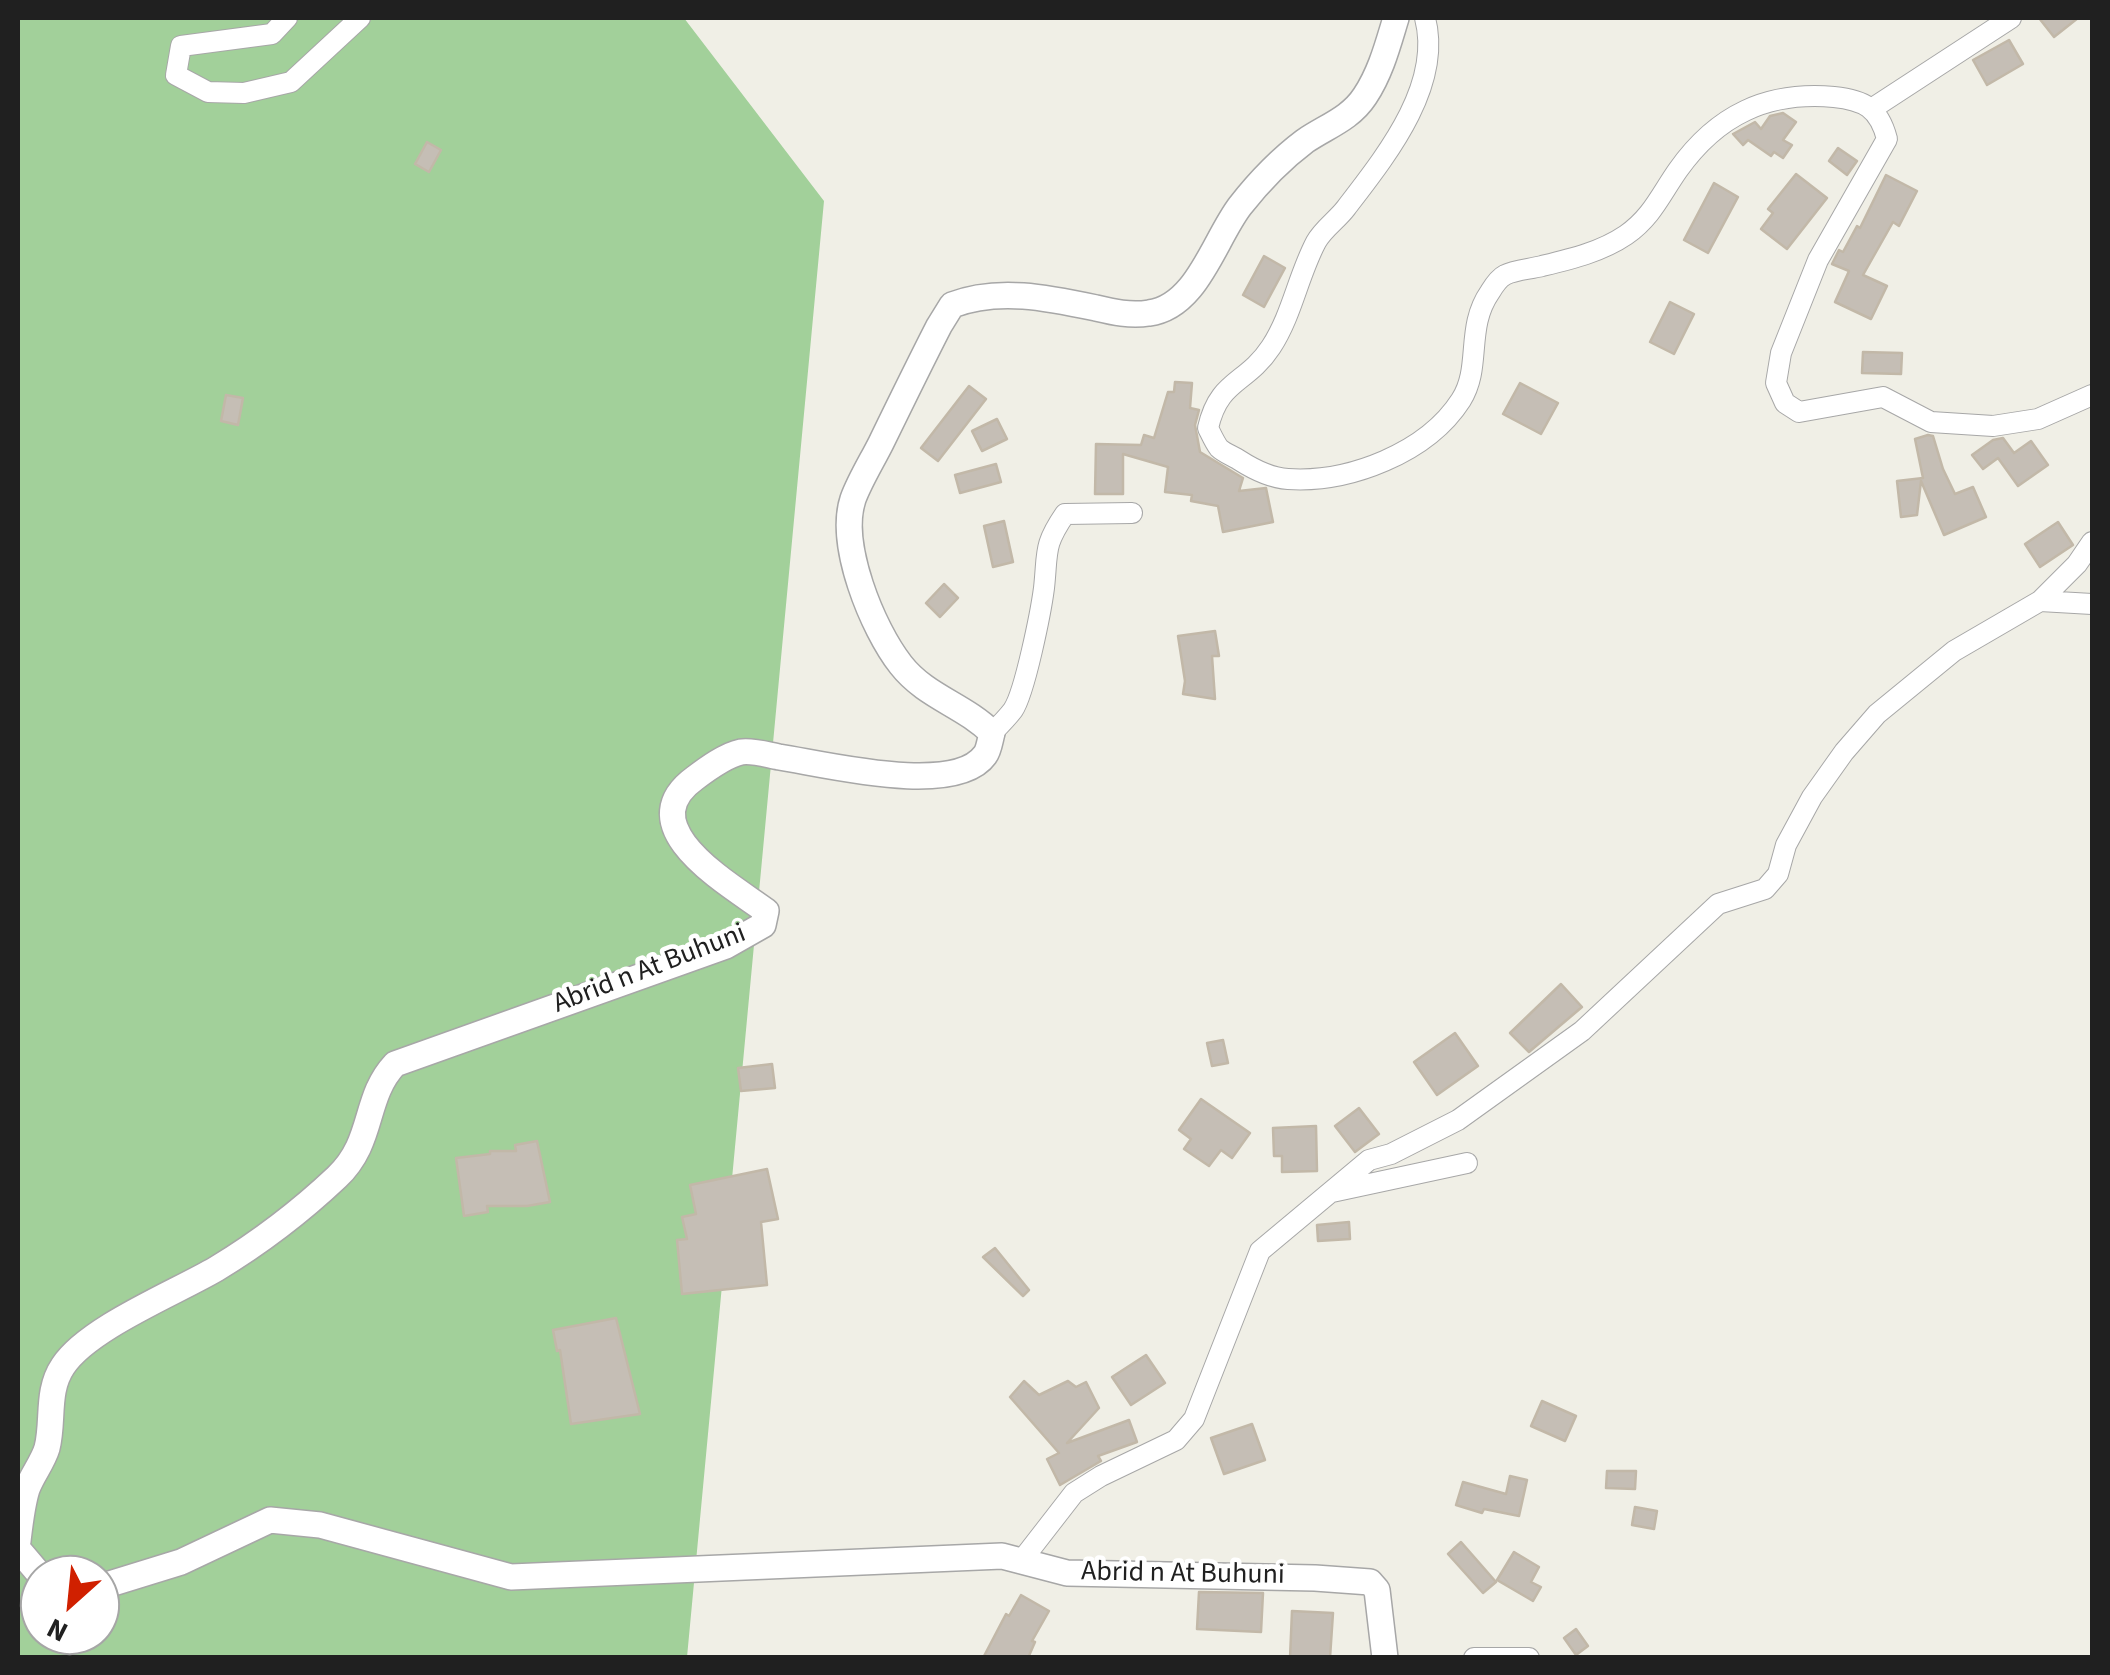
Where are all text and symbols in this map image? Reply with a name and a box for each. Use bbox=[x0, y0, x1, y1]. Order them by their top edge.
street label: Abrid n At Buhuni bbox=[549, 918, 751, 1022]
north arrow bbox=[20, 1555, 120, 1655]
street label: Abrid n At Buhuni bbox=[1081, 1556, 1285, 1594]
text: N bbox=[40, 1608, 75, 1652]

